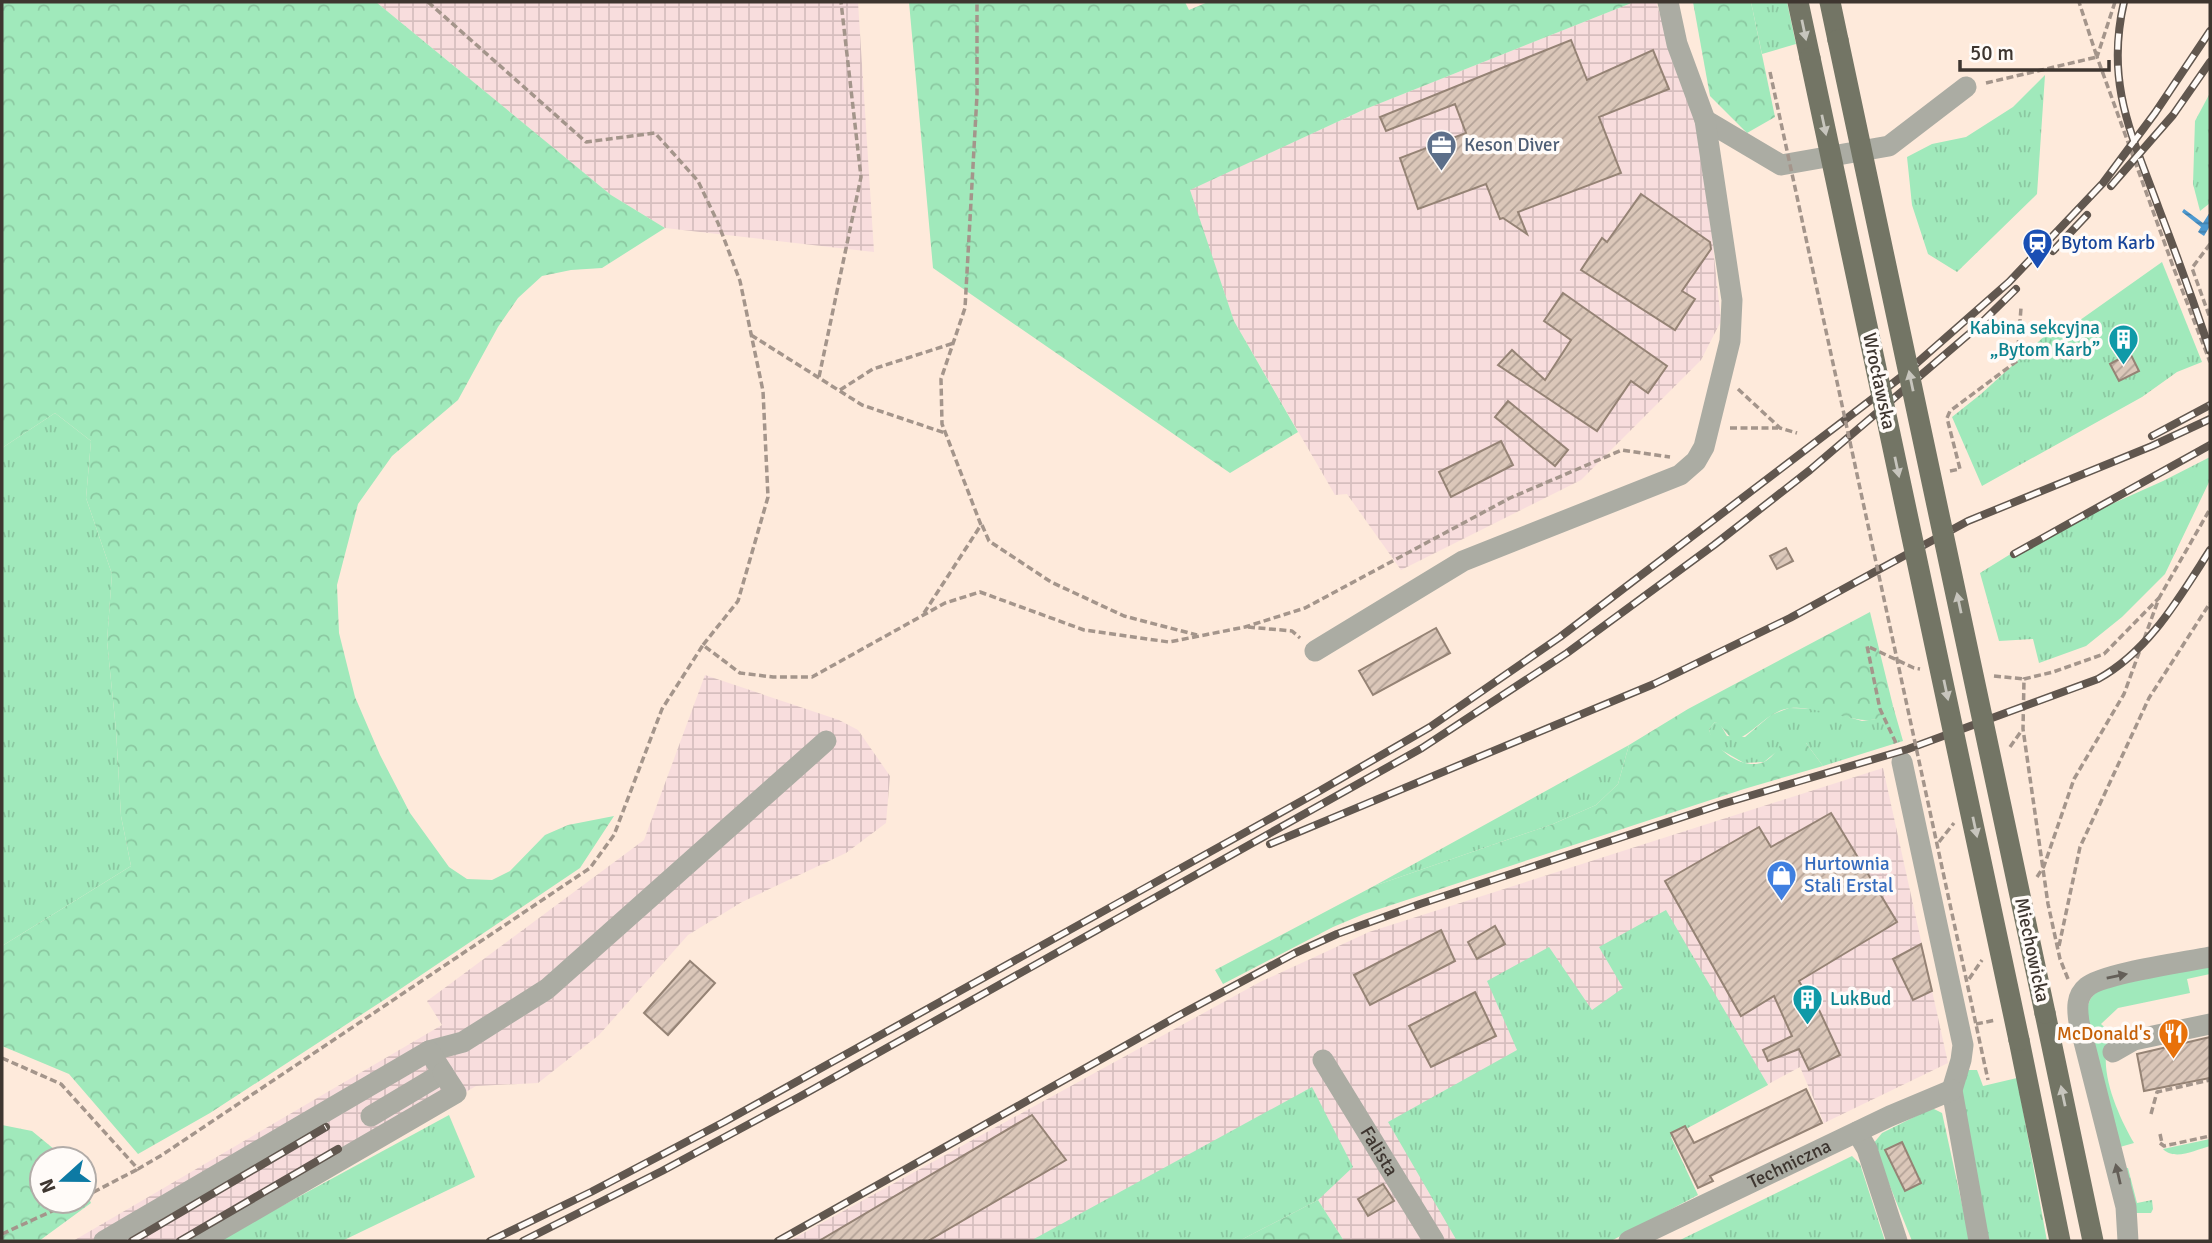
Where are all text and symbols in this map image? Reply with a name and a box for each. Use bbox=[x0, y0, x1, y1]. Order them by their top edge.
one-way arrow bbox=[1799, 19, 1810, 41]
scale bar bbox=[1960, 28, 2109, 72]
text: 50 m bbox=[1970, 40, 2014, 66]
one-way arrow bbox=[1819, 114, 1830, 136]
office icon: Keson Diver bbox=[1424, 128, 1458, 172]
place label: Keson Diver bbox=[1464, 133, 1559, 157]
station icon: Bytom Karb bbox=[2021, 226, 2055, 270]
place label: Bytom Karb bbox=[2061, 231, 2155, 255]
place label: Kabina sekcyjna „Bytom Karb” bbox=[1969, 316, 2100, 362]
building icon: Kabina sekcyjna „Bytom Karb” bbox=[2106, 322, 2140, 366]
street label: Wrocławska bbox=[1857, 330, 1901, 432]
one-way arrow bbox=[1906, 370, 1917, 392]
one-way arrow bbox=[1892, 456, 1903, 478]
one-way arrow bbox=[1953, 592, 1964, 614]
one-way arrow bbox=[1940, 679, 1951, 701]
one-way arrow bbox=[1969, 816, 1980, 838]
place label: Hurtownia Stali Erstal bbox=[1804, 852, 1894, 898]
shop icon: Hurtownia Stali Erstal bbox=[1764, 858, 1798, 902]
street label: Miechowicka bbox=[2009, 896, 2055, 1004]
one-way arrow bbox=[2106, 970, 2128, 981]
building icon: LukBud bbox=[1790, 982, 1824, 1026]
place label: LukBud bbox=[1830, 987, 1891, 1011]
restaurant icon: McDonald's bbox=[2157, 1017, 2191, 1061]
place label: McDonald's bbox=[2057, 1022, 2151, 1046]
one-way arrow bbox=[2057, 1085, 2068, 1107]
street label: Falista bbox=[1355, 1122, 1403, 1181]
street label: Techniczna bbox=[1744, 1134, 1835, 1194]
north arrow bbox=[28, 1145, 98, 1215]
one-way arrow bbox=[2112, 1163, 2123, 1185]
text: N bbox=[34, 1175, 62, 1196]

